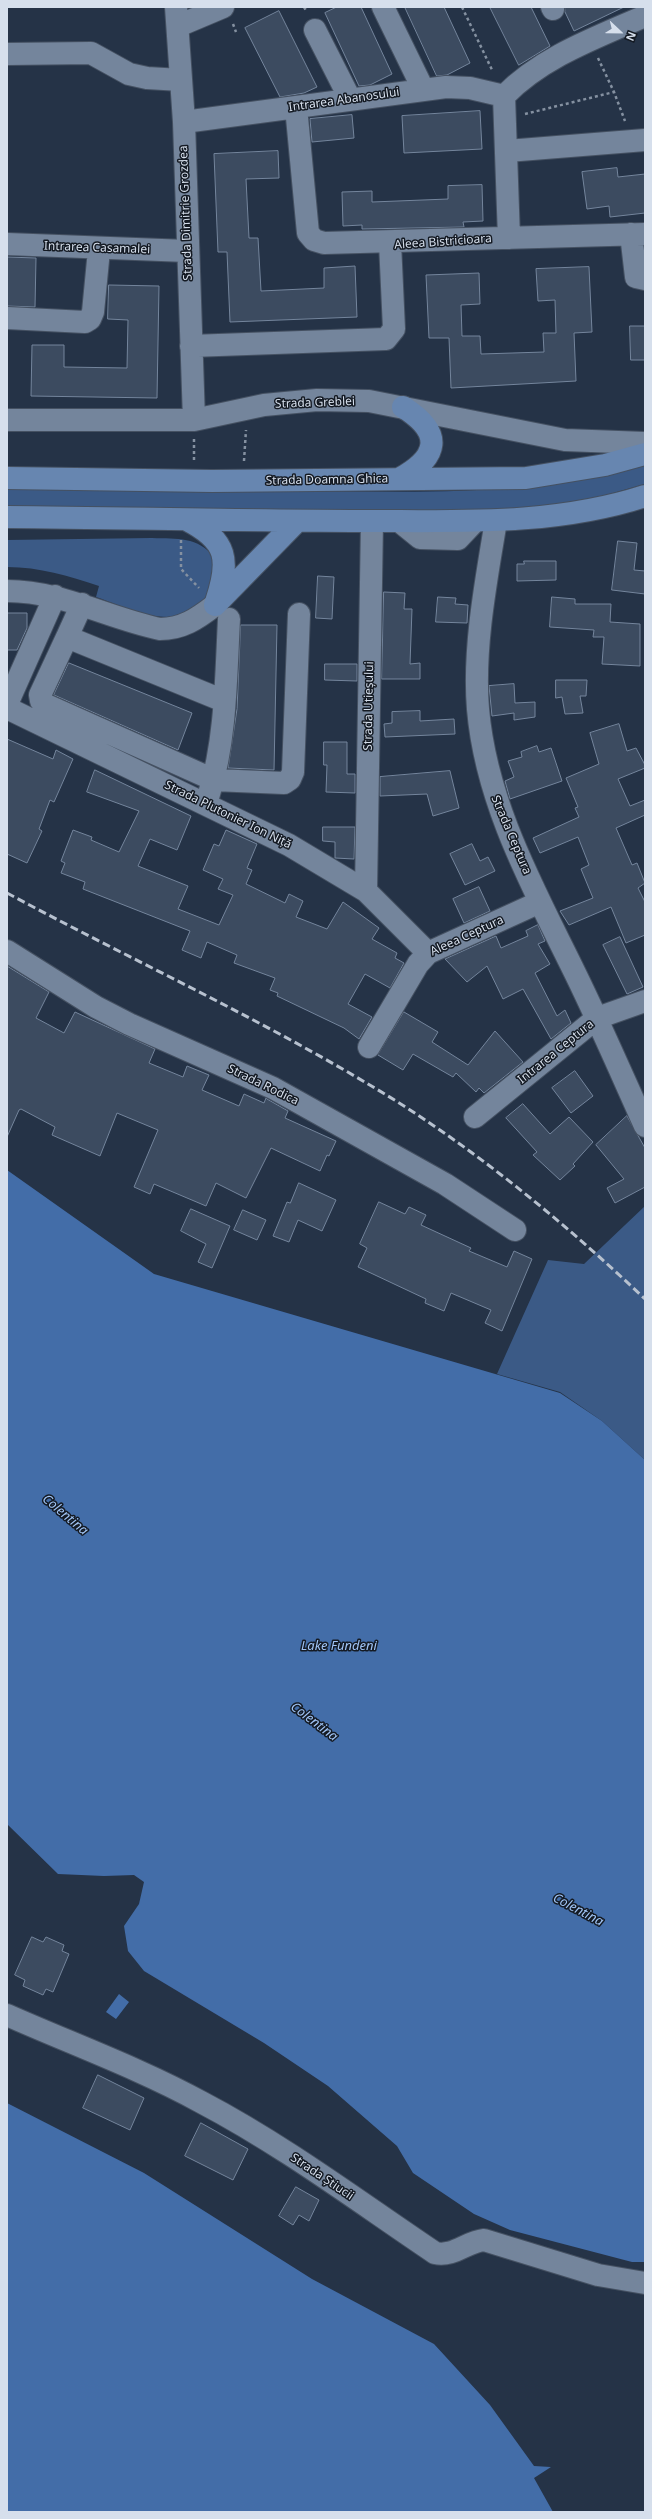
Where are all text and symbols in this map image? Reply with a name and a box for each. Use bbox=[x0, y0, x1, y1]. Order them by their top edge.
north arrow bbox=[600, 12, 640, 52]
text: N bbox=[623, 30, 640, 44]
street label: Intrarea Abanosului bbox=[288, 85, 400, 115]
street label: Strada Dimitrie Grozdea bbox=[176, 145, 196, 281]
street label: Aleea Bistricioara bbox=[394, 231, 492, 253]
street label: Intrarea Casamalei bbox=[44, 239, 150, 257]
street label: Strada Greblei bbox=[275, 394, 355, 412]
street label: Strada Doamna Ghica bbox=[266, 472, 388, 488]
street label: Strada Utieșului bbox=[361, 661, 377, 751]
street label: Strada Plutonier Ion Niță bbox=[162, 778, 294, 852]
street label: Strada Ceptura bbox=[488, 793, 534, 877]
street label: Aleea Ceptura bbox=[428, 913, 506, 959]
street label: Intrarea Ceptura bbox=[515, 1017, 597, 1087]
street label: Strada Rodica bbox=[225, 1062, 301, 1108]
water label: Colentina bbox=[39, 1491, 91, 1539]
water label: Lake Fundeni bbox=[301, 1638, 377, 1654]
water label: Colentina bbox=[287, 1699, 341, 1745]
water label: Colentina bbox=[550, 1890, 606, 1930]
street label: Strada Știucii bbox=[288, 2151, 356, 2203]

